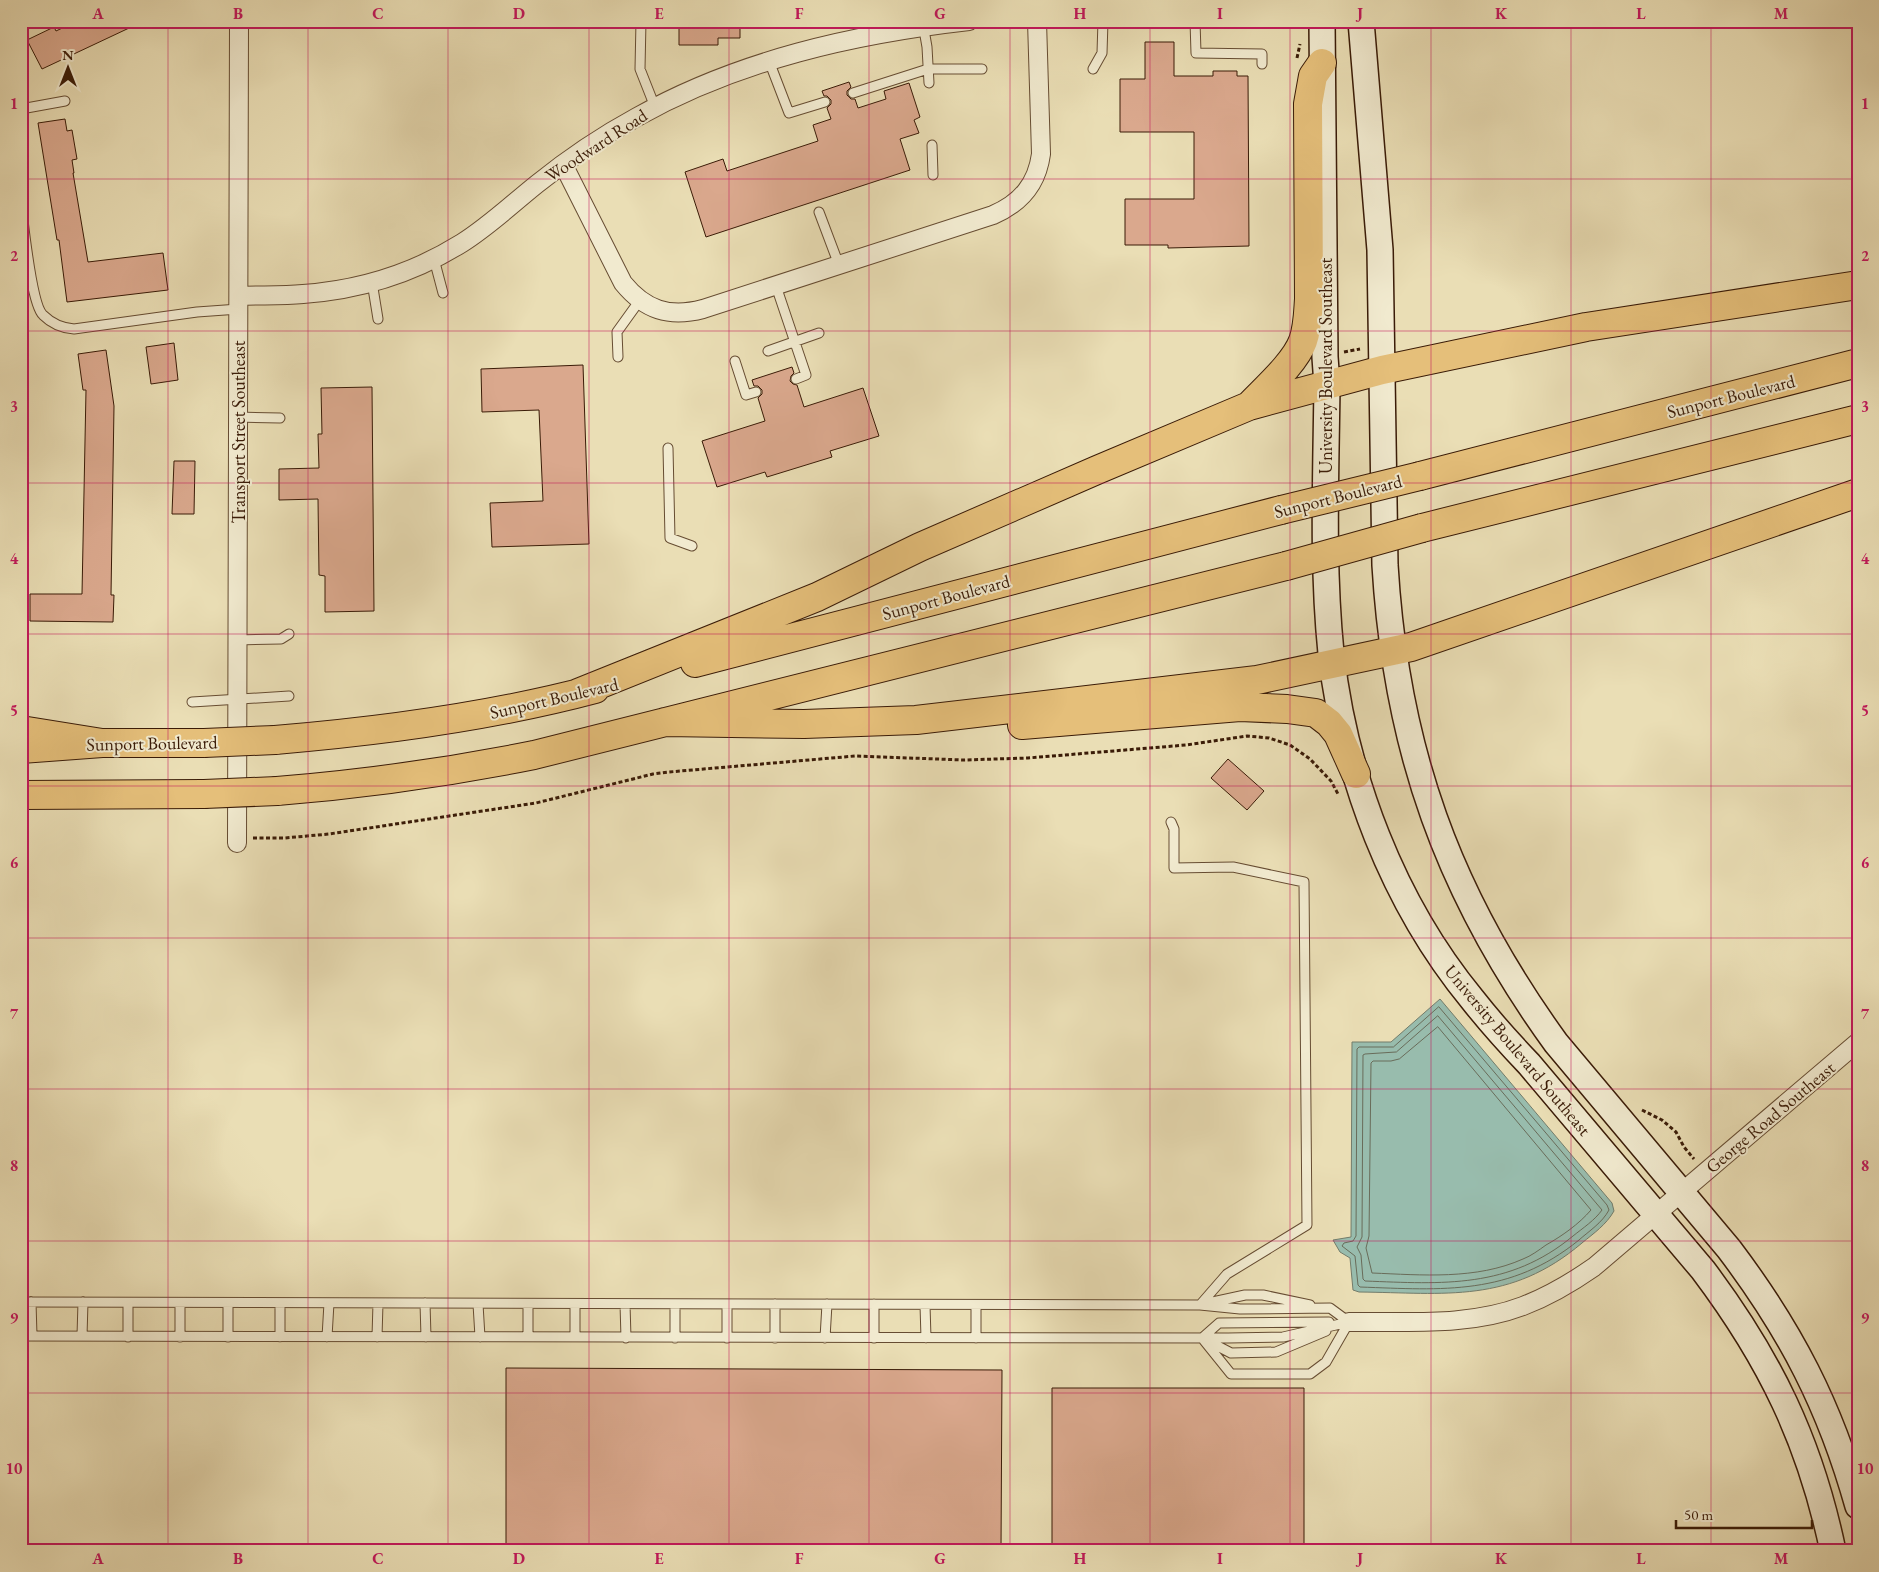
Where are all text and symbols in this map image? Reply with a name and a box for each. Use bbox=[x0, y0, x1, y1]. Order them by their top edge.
text: A bbox=[91, 3, 104, 24]
text: B bbox=[233, 3, 243, 24]
text: C bbox=[372, 3, 384, 24]
text: D bbox=[513, 3, 525, 24]
text: E bbox=[654, 3, 664, 24]
text: F bbox=[795, 3, 804, 24]
text: G bbox=[934, 3, 946, 24]
text: H bbox=[1074, 3, 1087, 24]
text: I bbox=[1217, 3, 1223, 24]
text: J bbox=[1355, 3, 1363, 24]
text: K bbox=[1495, 3, 1508, 24]
text: L bbox=[1636, 3, 1646, 24]
text: M bbox=[1774, 3, 1789, 24]
north arrow bbox=[42, 42, 92, 92]
text: N bbox=[62, 46, 74, 64]
text: 1 bbox=[10, 93, 18, 114]
text: 1 bbox=[1861, 93, 1869, 114]
street label: Woodward Road bbox=[541, 103, 652, 187]
text: 2 bbox=[10, 245, 19, 266]
text: 2 bbox=[1861, 245, 1870, 266]
street label: University Boulevard Southeast bbox=[1314, 258, 1337, 474]
street label: Transport Street Southeast bbox=[227, 340, 250, 523]
street label: Sunport Boulevard bbox=[1665, 369, 1798, 423]
text: 3 bbox=[10, 396, 18, 417]
text: 3 bbox=[1861, 396, 1869, 417]
street label: Sunport Boulevard bbox=[1272, 469, 1405, 523]
text: 4 bbox=[10, 548, 19, 569]
text: 4 bbox=[1861, 548, 1870, 569]
street label: Sunport Boulevard bbox=[880, 569, 1013, 625]
street label: Sunport Boulevard bbox=[488, 672, 621, 724]
text: 5 bbox=[10, 700, 18, 721]
text: 5 bbox=[1861, 700, 1869, 721]
street label: Sunport Boulevard bbox=[86, 730, 219, 756]
text: 6 bbox=[10, 852, 19, 873]
text: 6 bbox=[1861, 852, 1870, 873]
street label: University Boulevard Southeast bbox=[1440, 960, 1597, 1140]
text: 7 bbox=[10, 1003, 19, 1024]
text: 7 bbox=[1861, 1003, 1870, 1024]
street label: George Road Southeast bbox=[1701, 1056, 1840, 1178]
text: 8 bbox=[10, 1155, 18, 1176]
text: 8 bbox=[1861, 1155, 1869, 1176]
text: 9 bbox=[10, 1307, 19, 1328]
text: 9 bbox=[1861, 1307, 1870, 1328]
text: 10 bbox=[6, 1458, 23, 1479]
text: 10 bbox=[1857, 1458, 1874, 1479]
scale bar bbox=[1676, 1497, 1813, 1529]
text: 50 m bbox=[1684, 1505, 1713, 1524]
text: A bbox=[91, 1548, 104, 1569]
text: B bbox=[233, 1548, 243, 1569]
text: C bbox=[372, 1548, 384, 1569]
text: D bbox=[513, 1548, 525, 1569]
text: E bbox=[654, 1548, 664, 1569]
text: F bbox=[795, 1548, 804, 1569]
text: G bbox=[934, 1548, 946, 1569]
text: H bbox=[1074, 1548, 1087, 1569]
text: I bbox=[1217, 1548, 1223, 1569]
text: J bbox=[1355, 1548, 1363, 1569]
text: K bbox=[1495, 1548, 1508, 1569]
text: L bbox=[1636, 1548, 1646, 1569]
text: M bbox=[1774, 1548, 1789, 1569]

